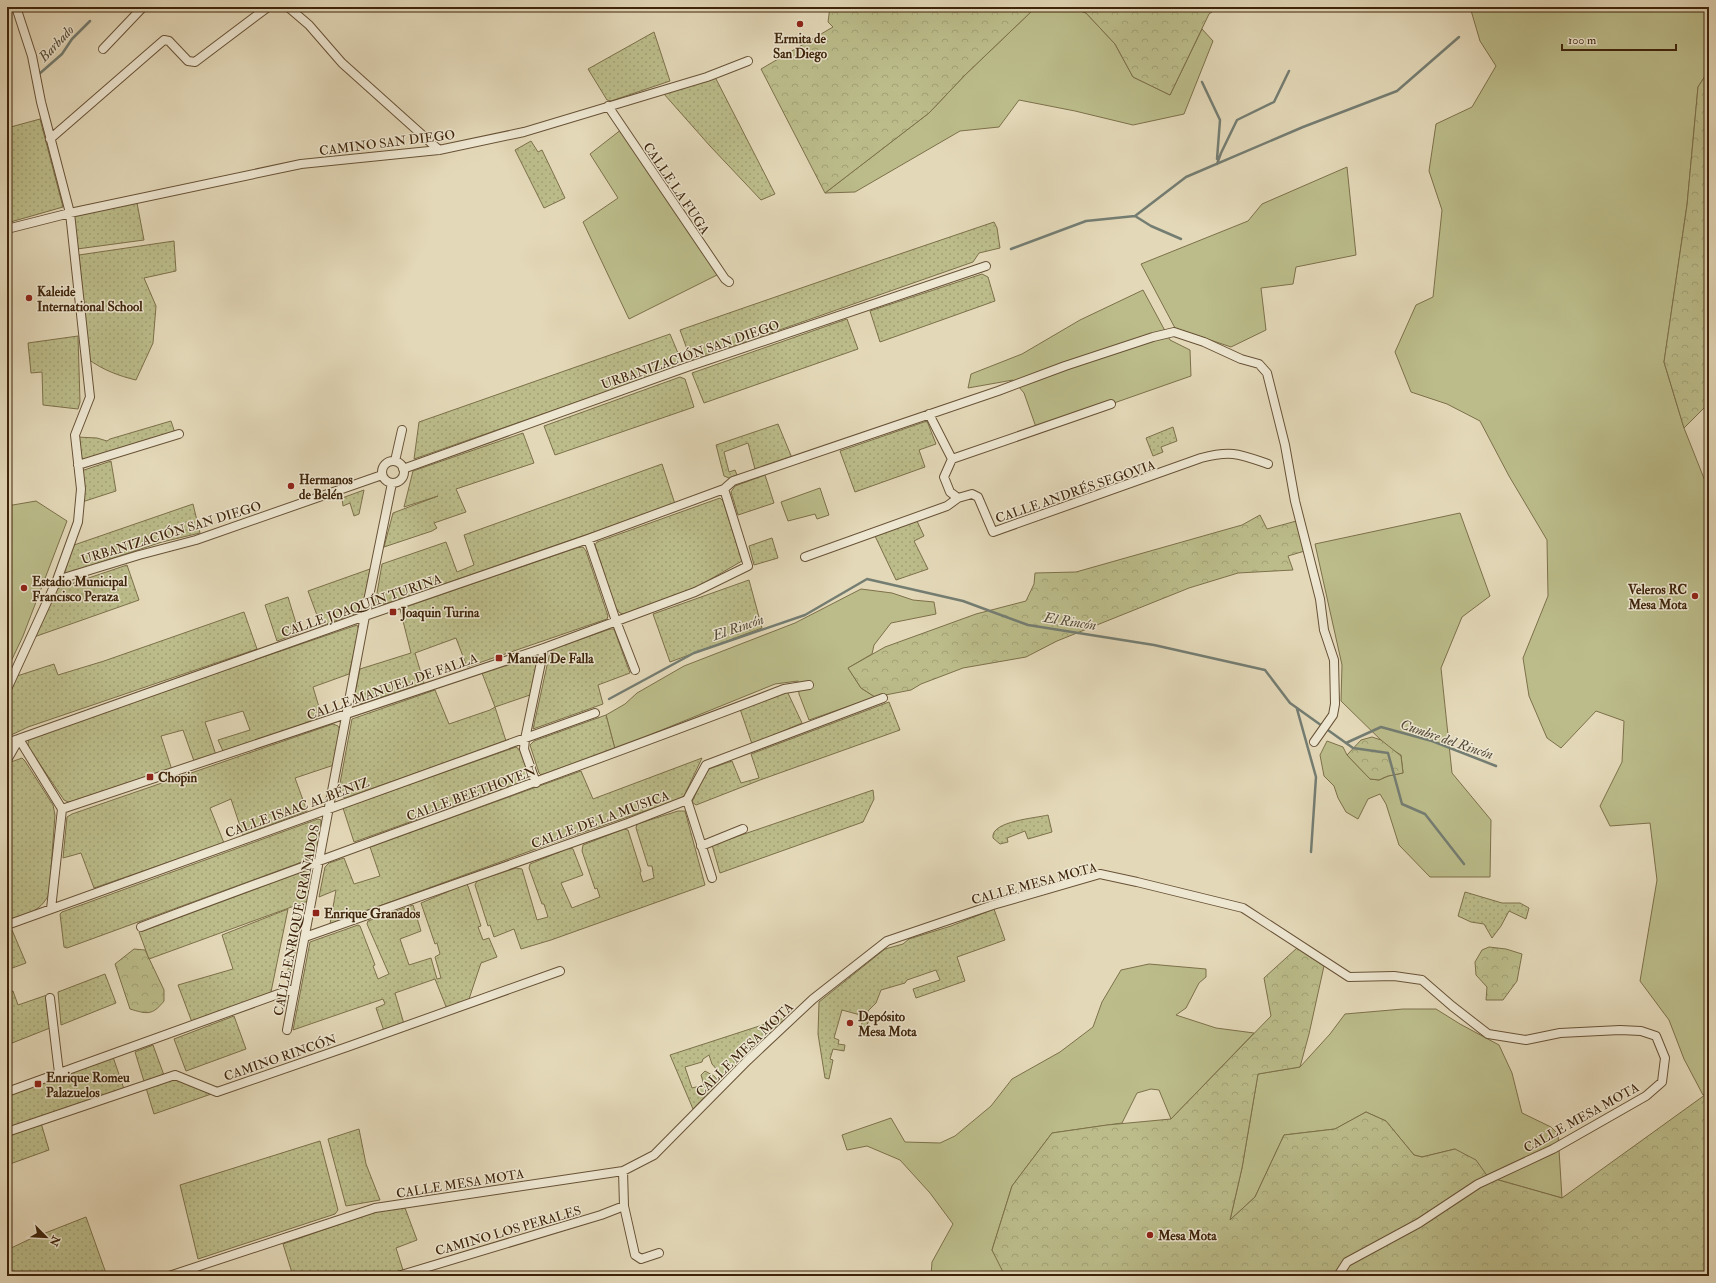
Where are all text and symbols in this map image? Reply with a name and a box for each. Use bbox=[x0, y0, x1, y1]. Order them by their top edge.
marker: Ermita de San Diego bbox=[795, 19, 805, 29]
water label: Barbado bbox=[34, 21, 78, 66]
scale bar bbox=[1562, 26, 1676, 52]
place label: Ermita de San Diego bbox=[773, 31, 828, 63]
text: 100 m bbox=[1568, 33, 1597, 48]
street label: CAMINO SAN DIEGO bbox=[318, 127, 456, 159]
street label: CALLE LA FUGA bbox=[639, 140, 713, 238]
place label: Kaleide International School bbox=[37, 284, 143, 315]
marker: Kaleide International School bbox=[24, 293, 34, 303]
street label: URBANIZACIÓN SAN DIEGO bbox=[599, 316, 782, 393]
street label: CALLE ANDRÉS SEGOVIA bbox=[993, 456, 1158, 527]
place label: Hermanos de Belén bbox=[299, 472, 353, 503]
marker: Hermanos de Belén bbox=[286, 481, 296, 491]
street label: URBANIZACIÓN SAN DIEGO bbox=[79, 497, 263, 568]
street label: CALLE JOAQUÍN TURINA bbox=[279, 570, 444, 641]
place label: Estadio Municipal Francisco Peraza bbox=[32, 574, 128, 605]
place label: Veleros RC Mesa Mota bbox=[1627, 582, 1688, 613]
marker: Estadio Municipal Francisco Peraza bbox=[19, 583, 29, 593]
marker: Veleros RC Mesa Mota bbox=[1690, 591, 1700, 601]
place label: Joaquin Turina bbox=[400, 605, 480, 622]
marker: Joaquin Turina bbox=[388, 607, 398, 617]
water label: El Rincón bbox=[1041, 609, 1098, 634]
water label: El Rincón bbox=[709, 611, 766, 644]
street label: CALLE MANUEL DE FALLA bbox=[305, 650, 480, 724]
place label: Manuel De Falla bbox=[506, 651, 594, 667]
marker: Manuel De Falla bbox=[494, 653, 504, 663]
water label: Cumbre del Rincón bbox=[1398, 716, 1496, 763]
street label: CALLE BEETHOVEN bbox=[404, 763, 539, 825]
place label: Chopin bbox=[158, 770, 198, 787]
marker: Chopin bbox=[145, 772, 155, 782]
street label: CALLE ISAAC ALBÉNIZ bbox=[223, 773, 372, 841]
street label: CALLE DE LA MUSICA bbox=[529, 787, 672, 852]
street label: CALLE ENRIQUE GRANADOS bbox=[271, 823, 323, 1017]
street label: CALLE MESA MOTA bbox=[970, 859, 1100, 908]
place label: Enrique Granados bbox=[324, 906, 421, 923]
marker: Enrique Granados bbox=[311, 908, 321, 918]
street label: CALLE MESA MOTA bbox=[693, 999, 797, 1100]
place label: Depósito Mesa Mota bbox=[857, 1009, 917, 1040]
marker: Depósito Mesa Mota bbox=[845, 1018, 855, 1028]
street label: CAMINO RINCÓN bbox=[222, 1030, 339, 1085]
place label: Enrique Romeu Palazuelos bbox=[46, 1070, 130, 1101]
marker: Enrique Romeu Palazuelos bbox=[33, 1079, 43, 1089]
street label: CALLE MESA MOTA bbox=[1521, 1079, 1643, 1156]
street label: CALLE MESA MOTA bbox=[395, 1166, 526, 1202]
street label: CAMINO LOS PERALES bbox=[434, 1202, 583, 1259]
north arrow bbox=[26, 1217, 66, 1257]
place label: Mesa Mota bbox=[1157, 1228, 1217, 1244]
marker: Mesa Mota bbox=[1145, 1230, 1155, 1240]
text: N bbox=[46, 1233, 63, 1249]

